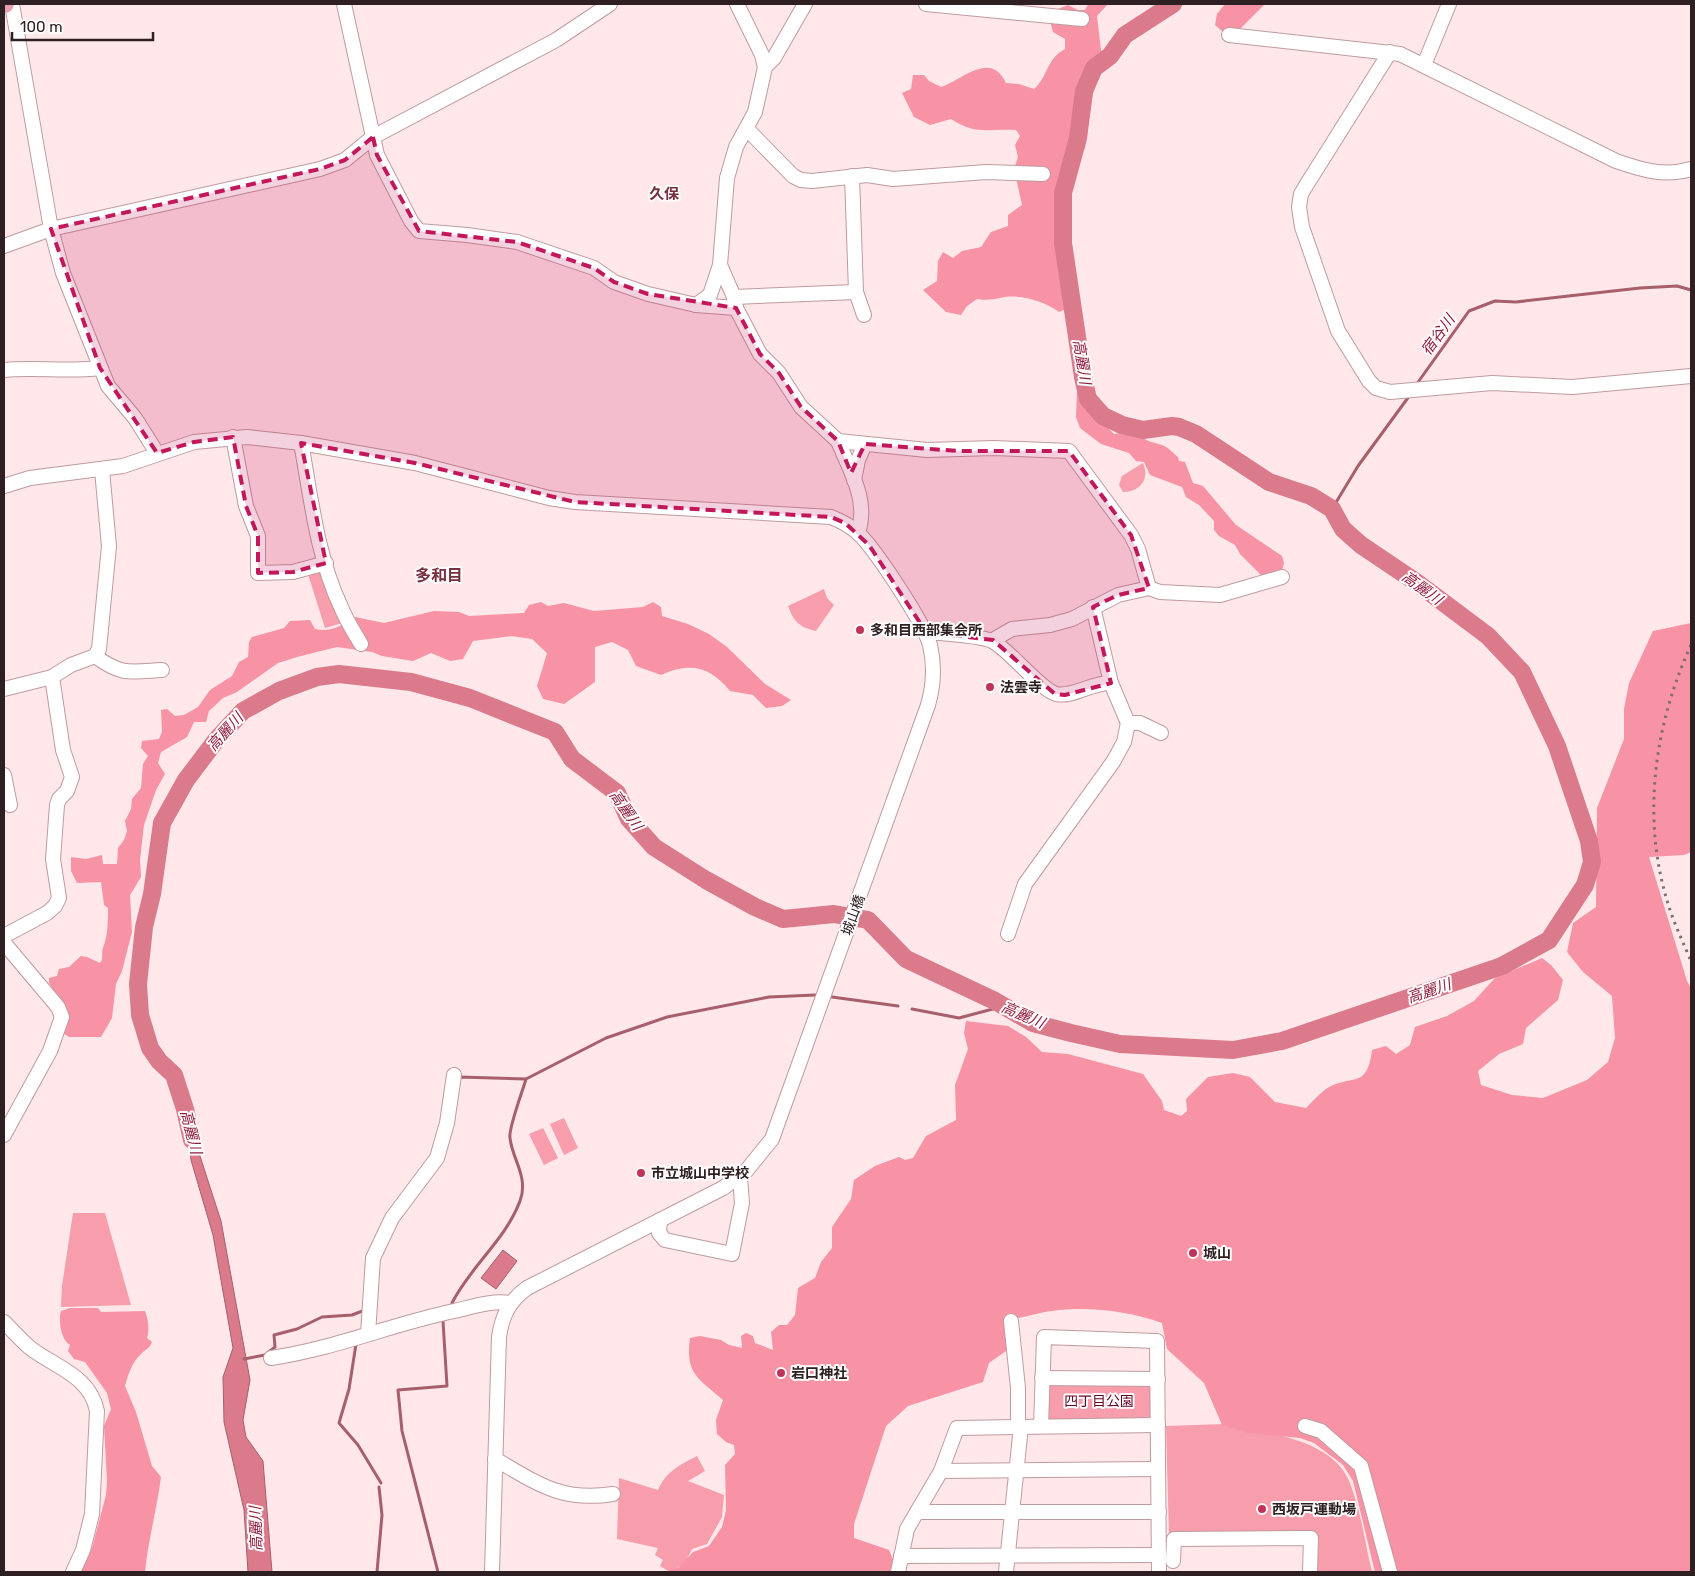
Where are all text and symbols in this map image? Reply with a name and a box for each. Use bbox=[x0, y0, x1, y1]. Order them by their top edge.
scale bar bbox=[12, 10, 154, 42]
text: 100 m bbox=[20, 18, 62, 36]
district label: 久保 bbox=[649, 185, 680, 203]
water label: 宿谷川 bbox=[1417, 310, 1460, 358]
water label: 高麗川 bbox=[1070, 338, 1095, 388]
district label: 多和目 bbox=[415, 566, 463, 585]
water label: 高麗川 bbox=[1399, 567, 1447, 610]
place label: 多和目西部集会所 bbox=[870, 622, 982, 639]
marker: 多和目西部集会所 bbox=[854, 624, 866, 636]
place label: 法雲寺 bbox=[1000, 679, 1042, 696]
marker: 法雲寺 bbox=[984, 681, 996, 693]
water label: 高麗川 bbox=[203, 708, 248, 755]
water label: 高麗川 bbox=[606, 786, 647, 835]
street label: 城山橋 bbox=[838, 893, 869, 938]
water label: 高麗川 bbox=[1405, 975, 1455, 1007]
water label: 高麗川 bbox=[999, 998, 1049, 1033]
water label: 高麗川 bbox=[177, 1108, 206, 1158]
place label: 市立城山中学校 bbox=[651, 1165, 749, 1182]
marker: 市立城山中学校 bbox=[635, 1167, 647, 1179]
place label: 城山 bbox=[1203, 1245, 1231, 1262]
marker: 城山 bbox=[1187, 1247, 1199, 1259]
place label: 岩口神社 bbox=[791, 1365, 847, 1382]
marker: 岩口神社 bbox=[775, 1367, 787, 1379]
park label: 四丁目公園 bbox=[1064, 1393, 1134, 1410]
place label: 西坂戸運動場 bbox=[1272, 1501, 1356, 1518]
marker: 西坂戸運動場 bbox=[1256, 1503, 1268, 1515]
water label: 高麗川 bbox=[246, 1504, 266, 1552]

